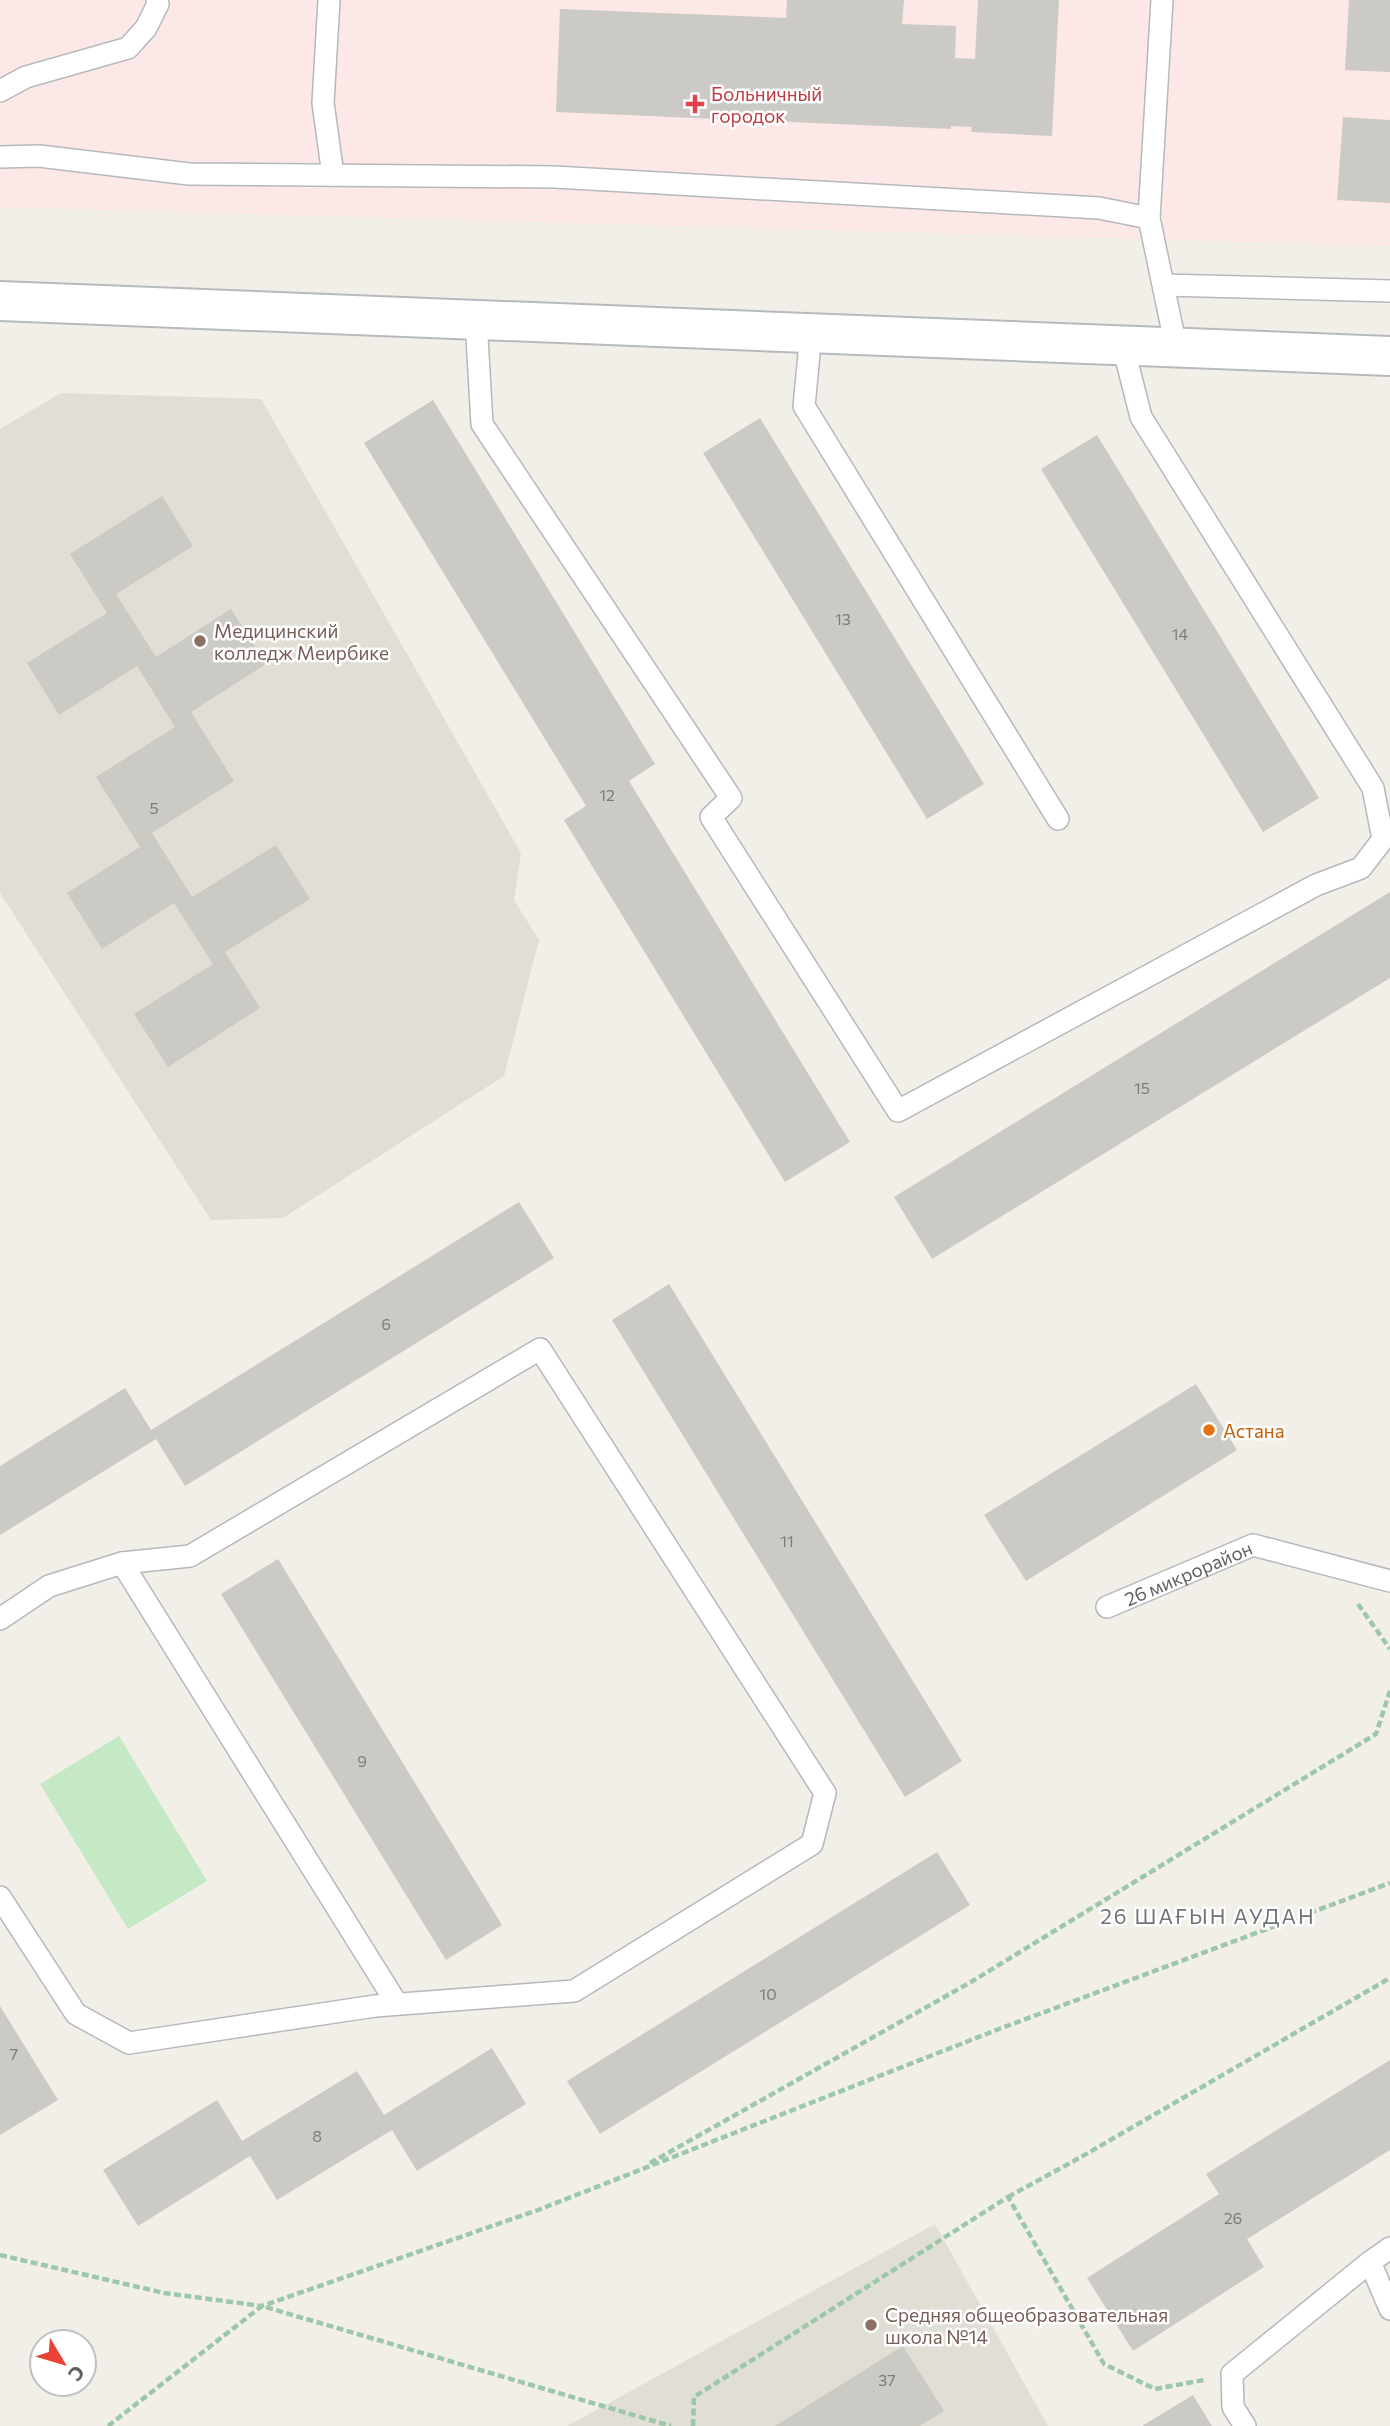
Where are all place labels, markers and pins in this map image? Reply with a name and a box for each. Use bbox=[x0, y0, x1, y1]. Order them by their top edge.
place label: Больничный городок bbox=[711, 82, 822, 127]
marker: Больничный городок bbox=[685, 94, 705, 114]
place label: Медицинский колледж Меирбике bbox=[214, 619, 389, 664]
marker: Медицинский колледж Меирбике bbox=[192, 633, 208, 649]
place label: Астана bbox=[1223, 1419, 1285, 1442]
marker: Астана bbox=[1201, 1422, 1217, 1438]
place label: Cредняя общеобразовательная школа №14 bbox=[885, 2303, 1168, 2348]
marker: Cредняя общеобразовательная школа №14 bbox=[863, 2317, 879, 2333]

